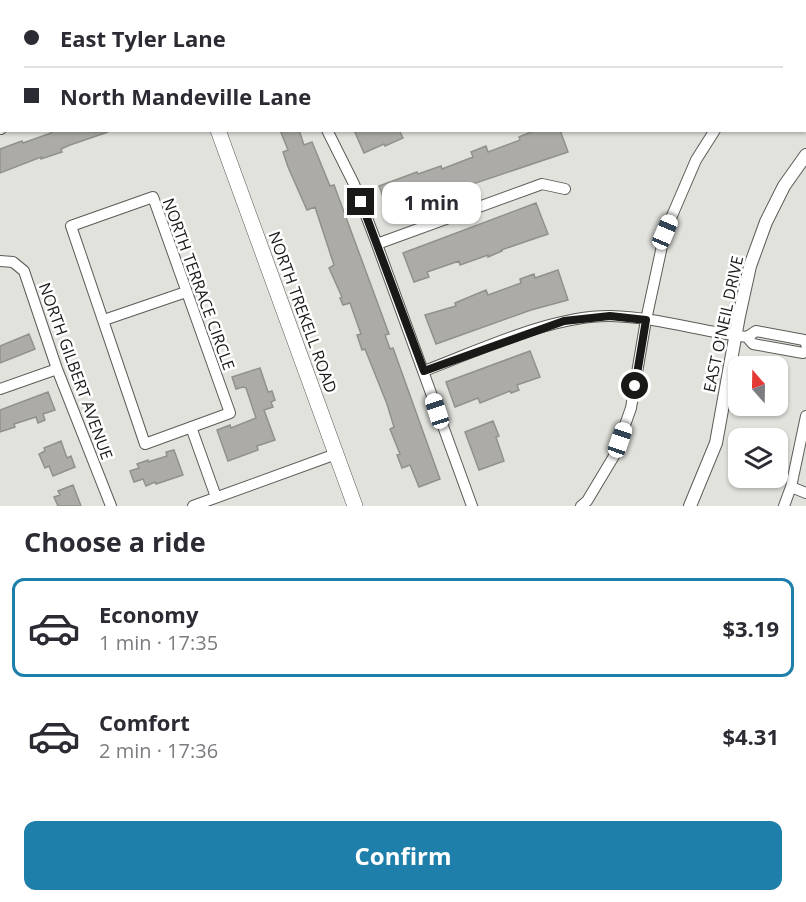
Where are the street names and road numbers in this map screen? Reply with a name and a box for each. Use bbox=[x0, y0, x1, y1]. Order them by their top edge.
street label: NORTH TERRACE CIRCLE bbox=[158, 195, 240, 373]
street label: NORTH TREKELL ROAD bbox=[264, 228, 342, 396]
street label: EAST O'NEIL DRIVE bbox=[698, 254, 748, 394]
street label: NORTH GILBERT AVENUE bbox=[34, 279, 118, 463]

